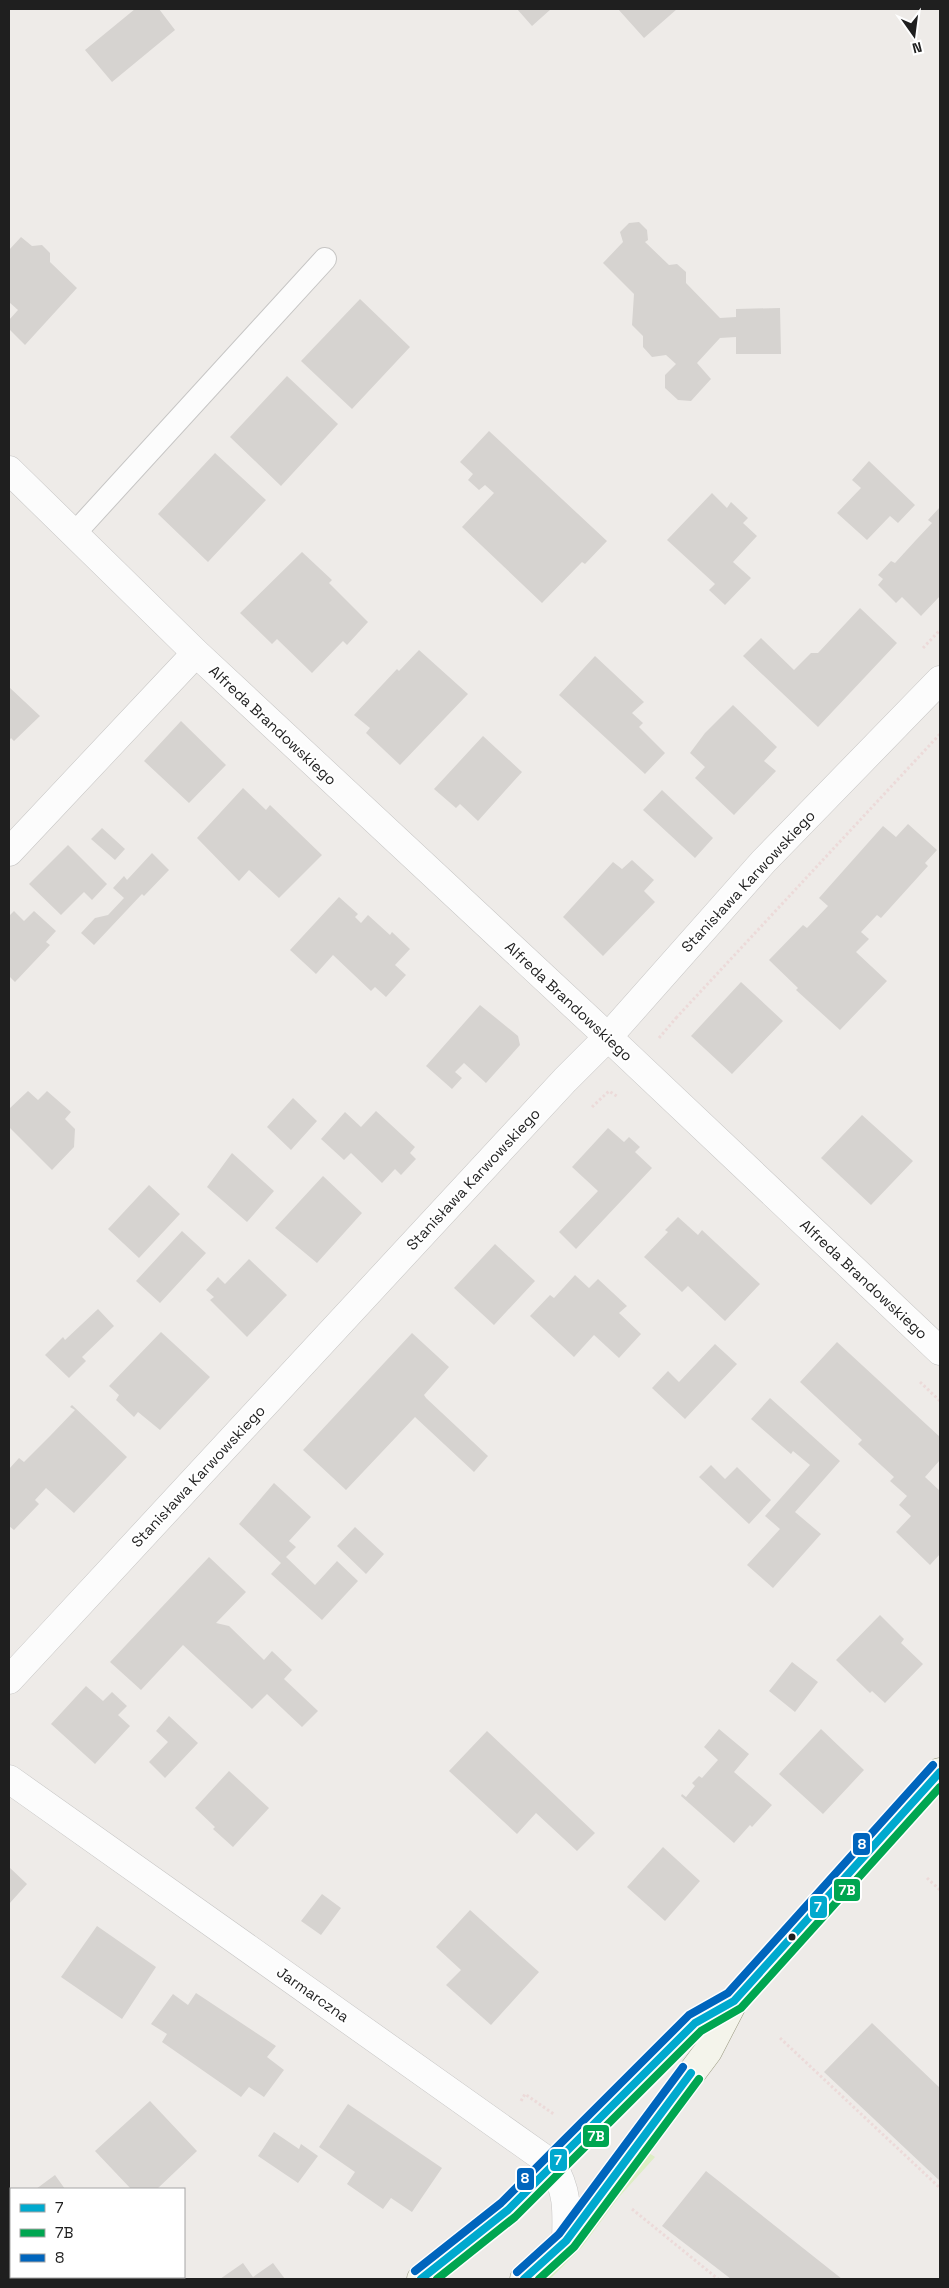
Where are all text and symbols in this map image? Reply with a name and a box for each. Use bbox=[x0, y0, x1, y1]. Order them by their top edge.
north arrow bbox=[889, 10, 939, 60]
text: N bbox=[910, 38, 924, 57]
street label: Alfreda Brandowskiego bbox=[205, 661, 341, 789]
street label: Stanisława Karwowskiego bbox=[677, 806, 819, 956]
street label: Alfreda Brandowskiego bbox=[501, 937, 637, 1065]
street label: Stanisława Karwowskiego bbox=[402, 1104, 544, 1254]
street label: Alfreda Brandowskiego bbox=[796, 1215, 932, 1343]
street label: Stanisława Karwowskiego bbox=[127, 1401, 269, 1551]
line badge: 8 bbox=[852, 1832, 871, 1856]
text: 8 bbox=[858, 1835, 867, 1853]
line badge: 7B bbox=[833, 1878, 861, 1902]
text: 7B bbox=[838, 1881, 856, 1899]
line badge: 7 bbox=[809, 1895, 828, 1919]
text: 7 bbox=[814, 1898, 822, 1916]
unlabelled marker bbox=[787, 1932, 797, 1942]
street label: Jarmarczna bbox=[273, 1962, 353, 2026]
line badge: 7B bbox=[582, 2124, 610, 2148]
text: 7B bbox=[587, 2127, 605, 2145]
line badge: 7 bbox=[549, 2148, 568, 2172]
text: 7 bbox=[554, 2151, 562, 2169]
line badge: 8 bbox=[516, 2167, 535, 2191]
text: 8 bbox=[521, 2169, 530, 2187]
legend bbox=[10, 2188, 185, 2278]
text: 7 bbox=[55, 2198, 63, 2217]
text: 7B bbox=[55, 2223, 73, 2242]
text: 8 bbox=[55, 2248, 64, 2267]

